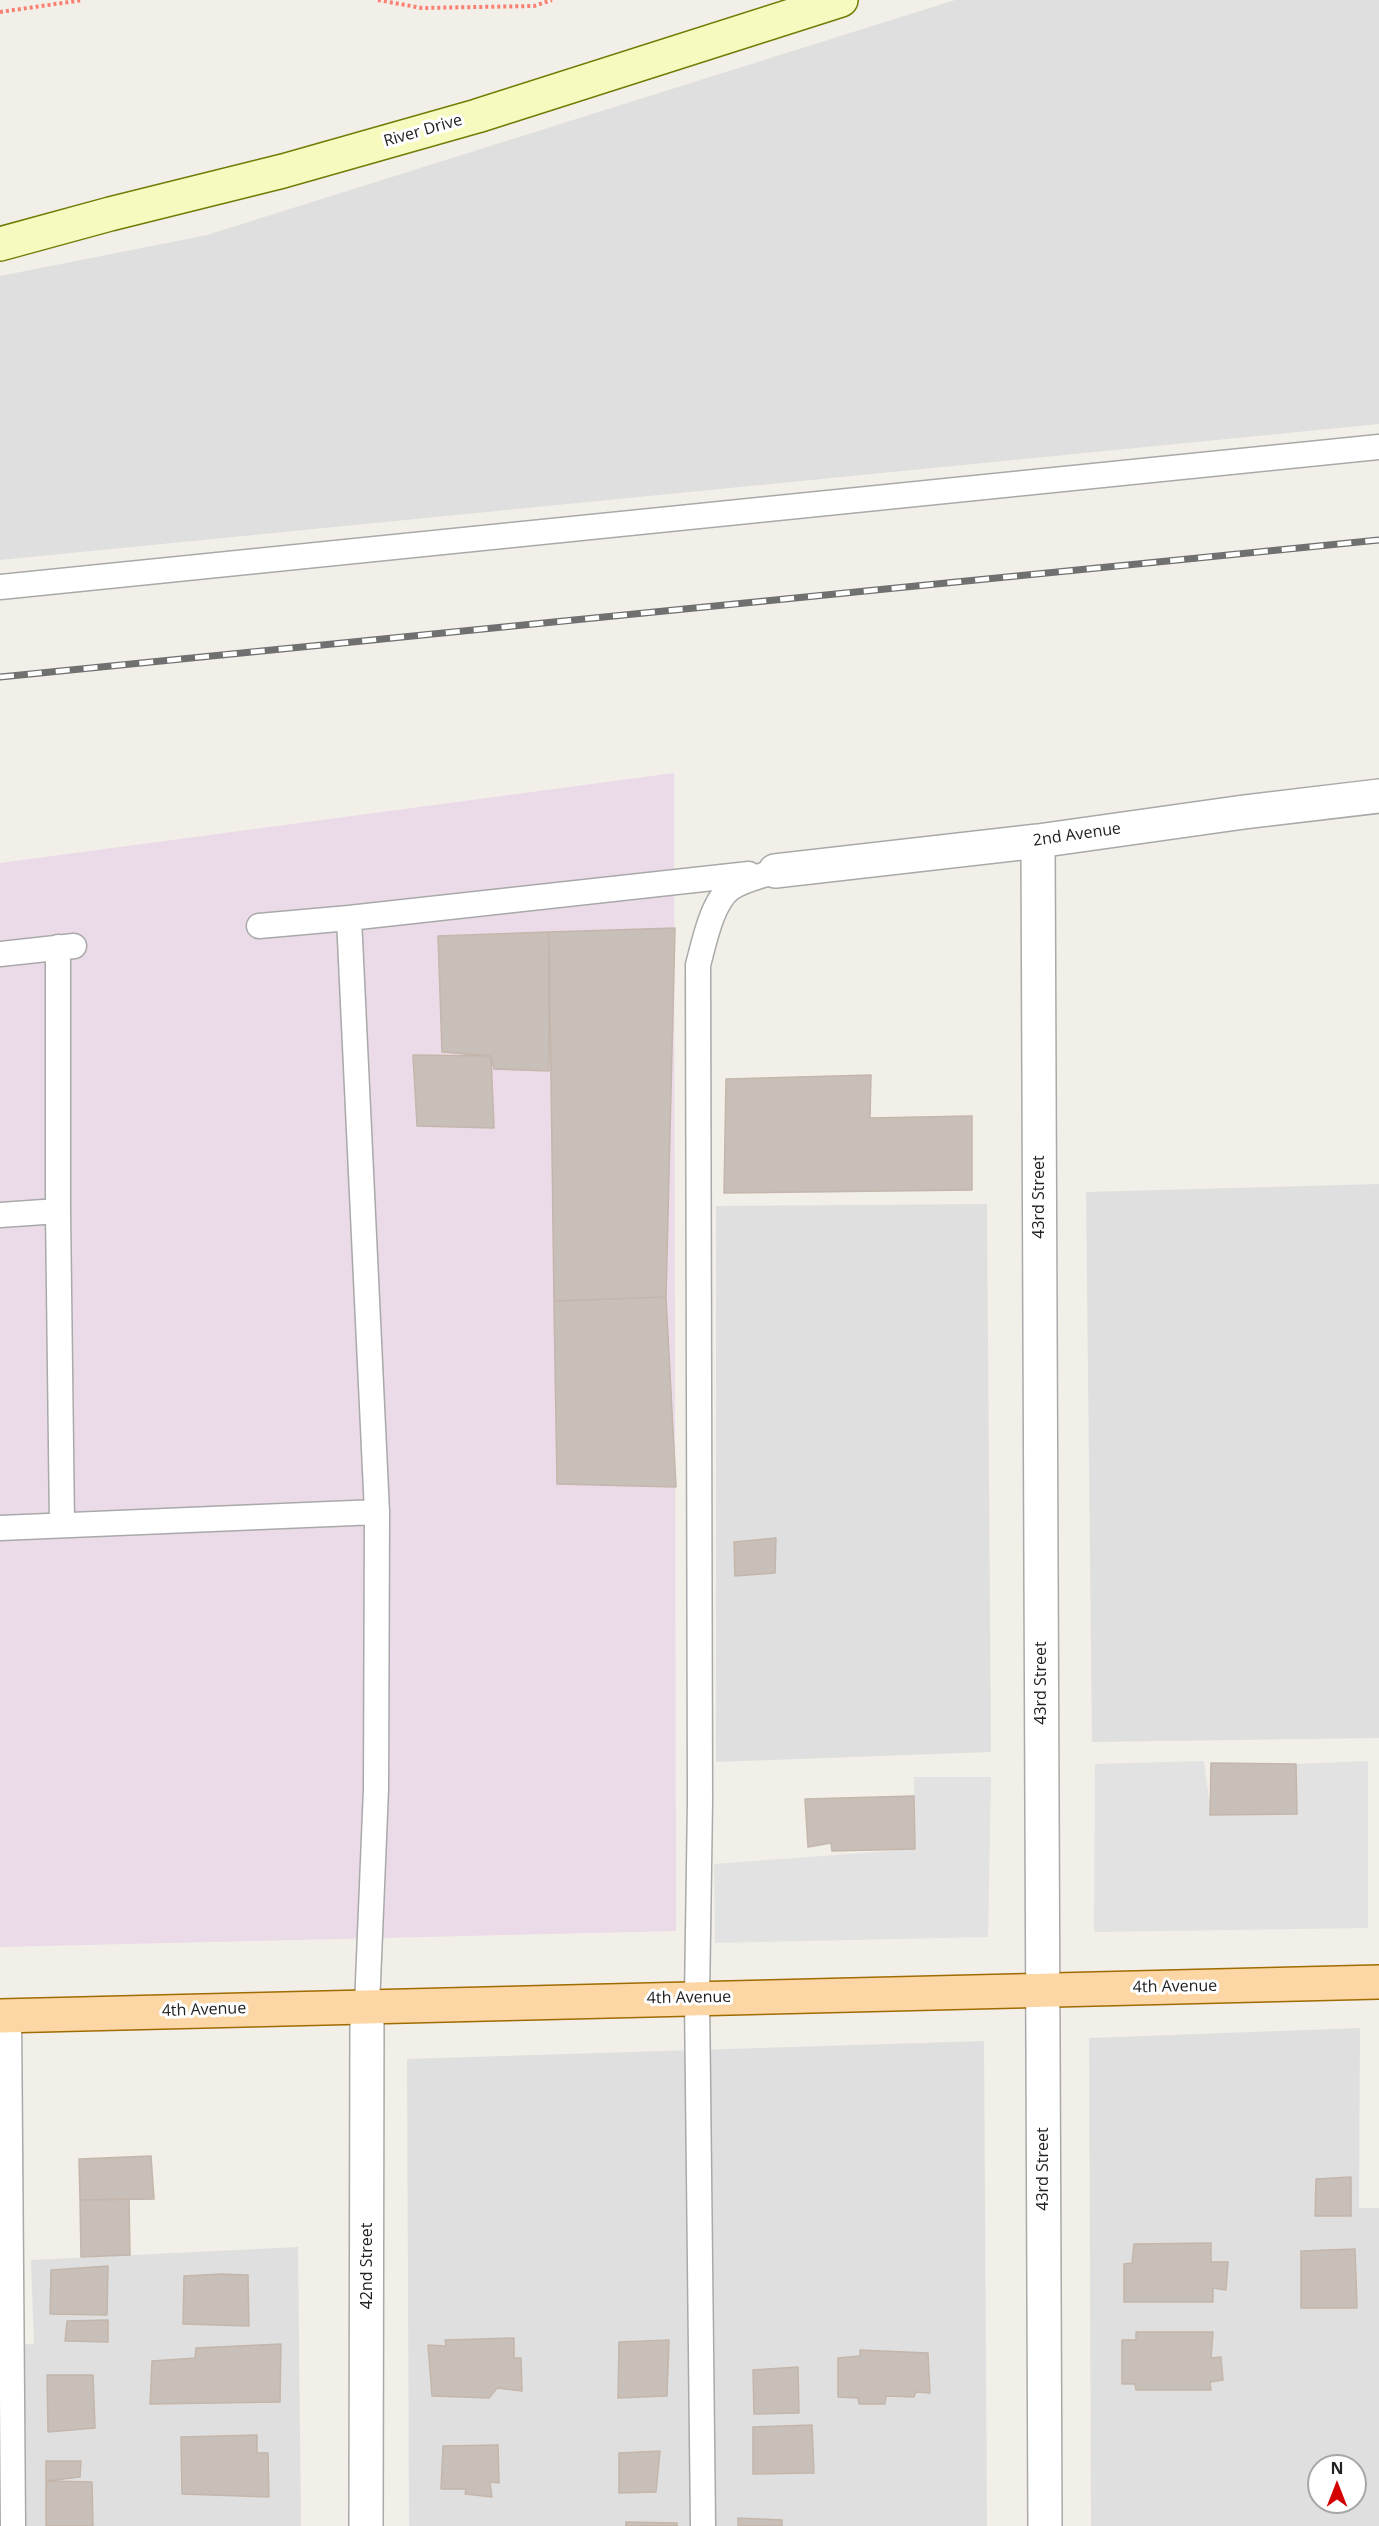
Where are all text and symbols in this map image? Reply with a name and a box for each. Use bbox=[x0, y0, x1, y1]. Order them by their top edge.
street label: River Drive bbox=[382, 111, 464, 151]
street label: 2nd Avenue bbox=[1032, 819, 1122, 851]
street label: 43rd Street bbox=[1029, 1155, 1049, 1239]
street label: 43rd Street bbox=[1031, 1641, 1051, 1725]
street label: 4th Avenue bbox=[1133, 1977, 1217, 1997]
street label: 4th Avenue bbox=[647, 1988, 731, 2008]
street label: 4th Avenue bbox=[161, 1999, 247, 2021]
street label: 43rd Street bbox=[1033, 2127, 1053, 2211]
street label: 42nd Street bbox=[357, 2223, 377, 2309]
north arrow bbox=[1307, 2454, 1367, 2514]
text: N bbox=[1330, 2457, 1344, 2479]

